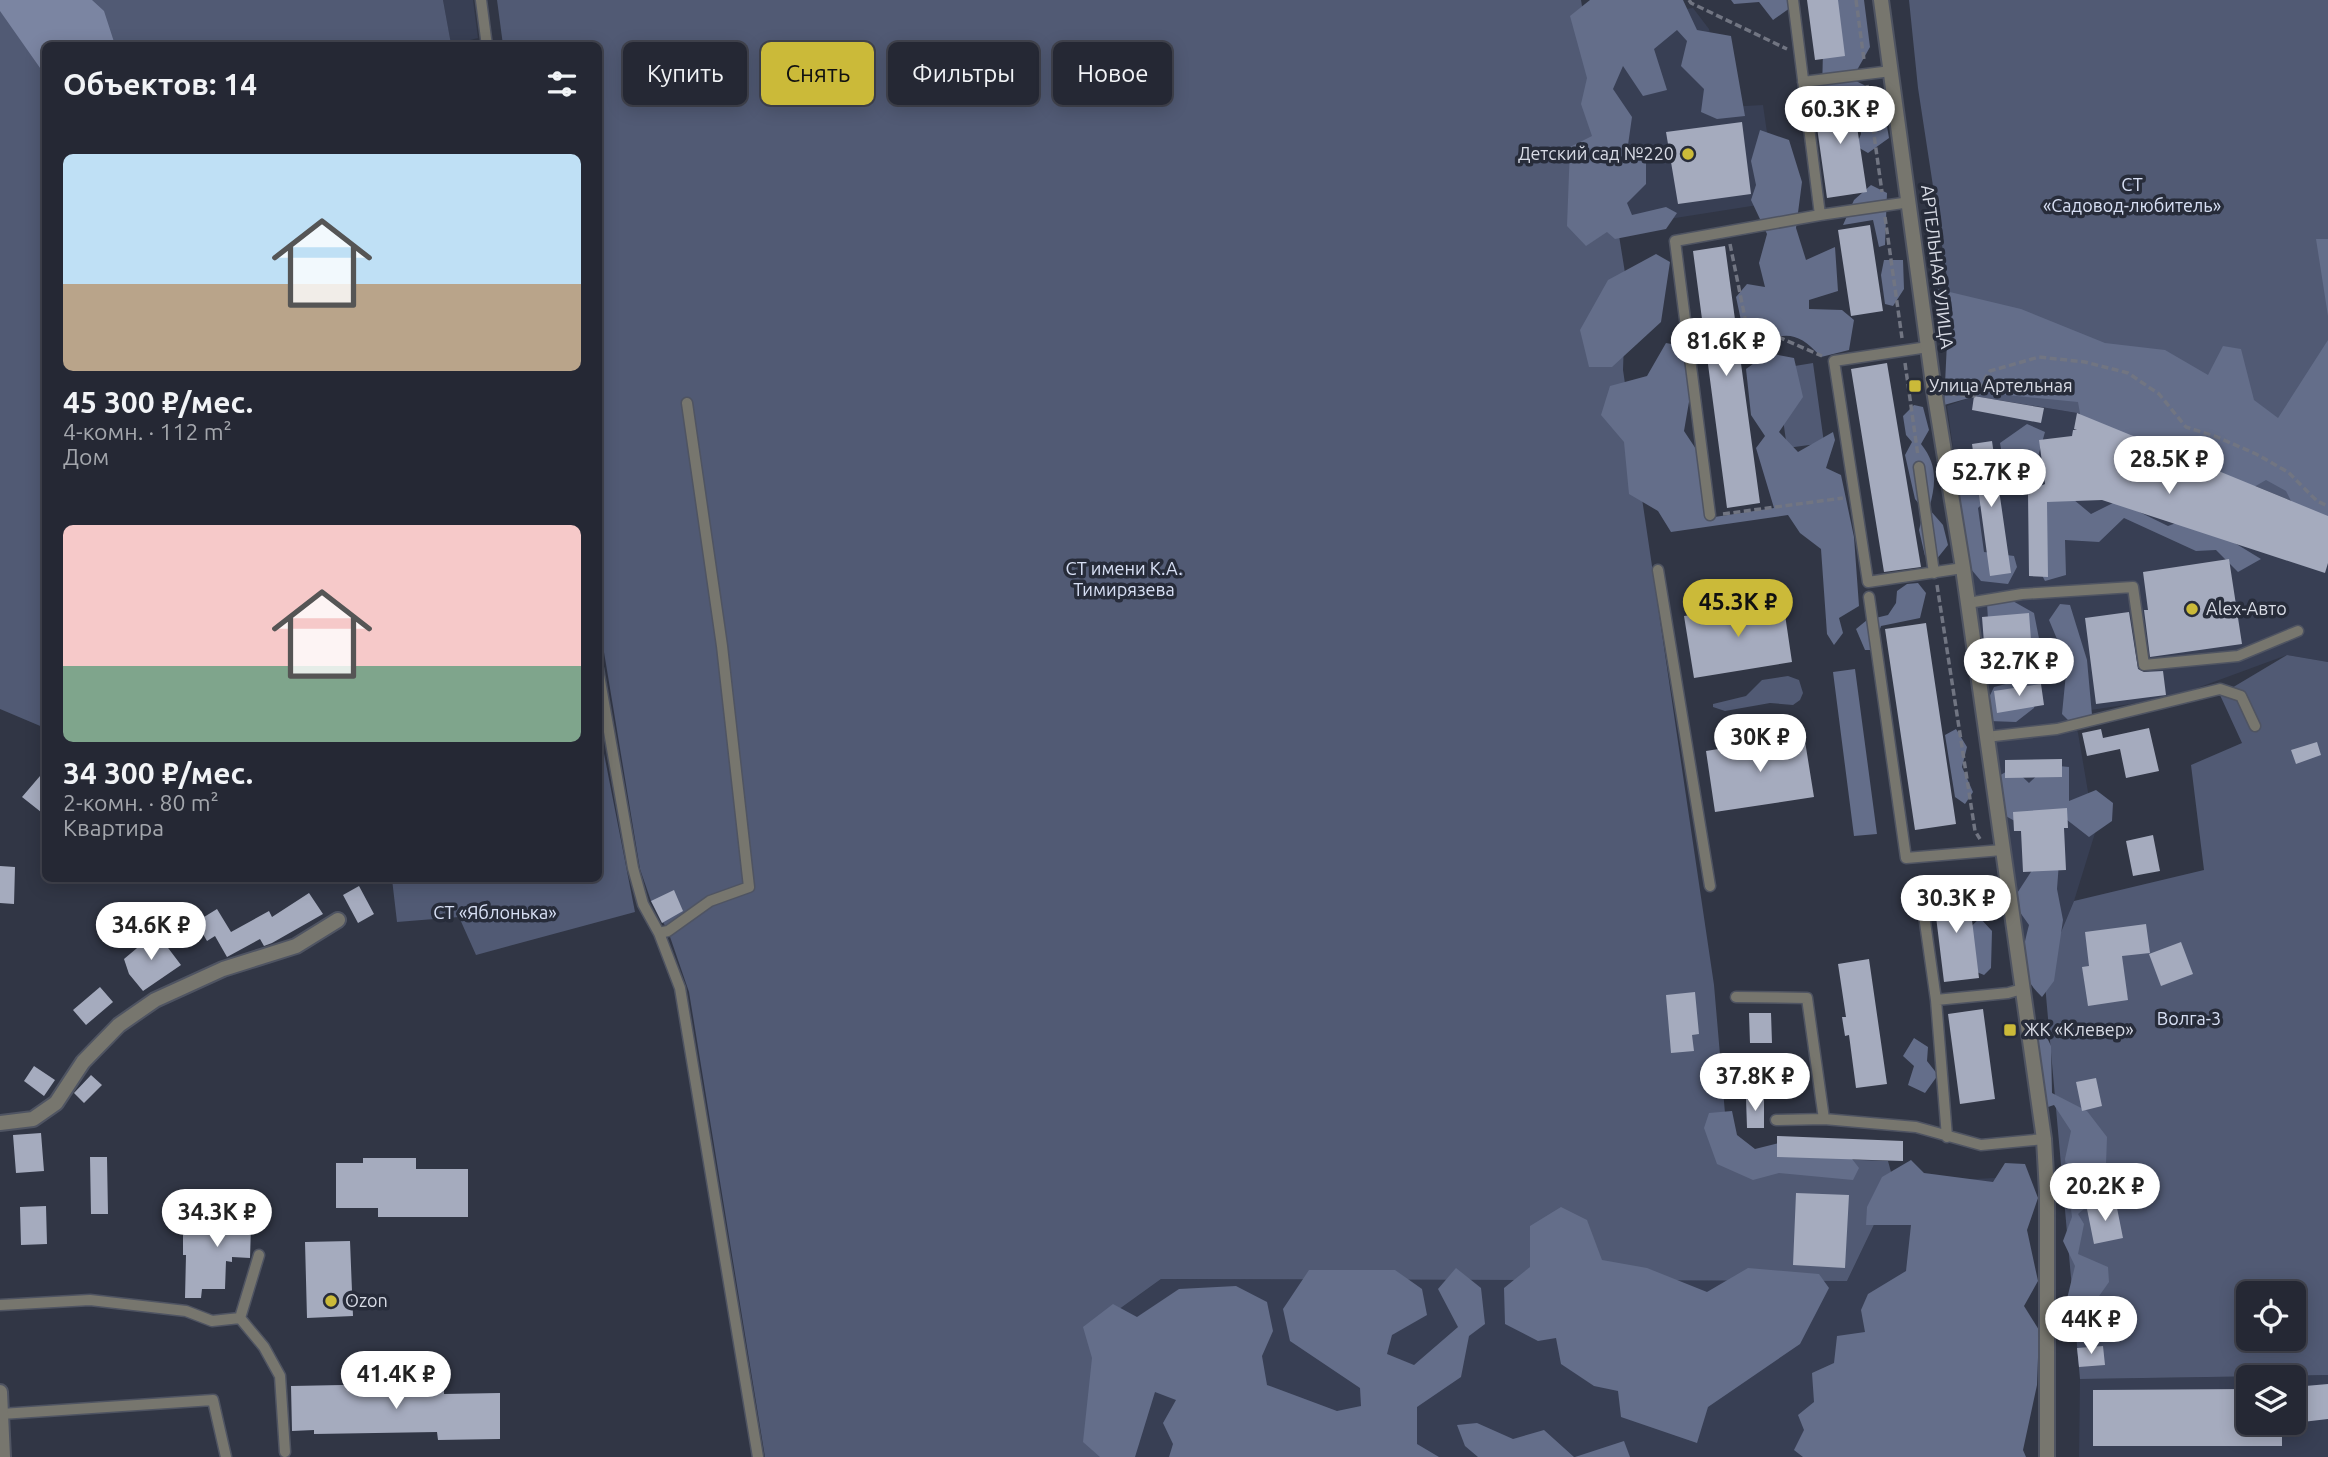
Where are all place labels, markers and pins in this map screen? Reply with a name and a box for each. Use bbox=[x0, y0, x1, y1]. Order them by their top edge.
pin: 60.3K ₽ bbox=[1775, 86, 1905, 146]
place label: Детский сад №220 bbox=[1518, 143, 1674, 163]
marker: Детский сад №220 bbox=[1680, 146, 1696, 162]
pin: 81.6K ₽ bbox=[1661, 318, 1791, 378]
place label: Улица Артельная bbox=[1929, 375, 2073, 395]
marker: Улица Артельная bbox=[1907, 378, 1923, 394]
pin: 28.5K ₽ bbox=[2104, 436, 2234, 496]
pin: 52.7K ₽ bbox=[1926, 449, 2056, 509]
pin: 45.3K ₽ bbox=[1673, 580, 1803, 639]
place label: Alex-Авто bbox=[2206, 598, 2287, 618]
marker: Alex-Авто bbox=[2184, 601, 2200, 617]
pin: 32.7K ₽ bbox=[1954, 638, 2084, 698]
pin: 30K ₽ bbox=[1711, 714, 1809, 774]
pin: 30.3K ₽ bbox=[1891, 876, 2021, 935]
pin: 34.6K ₽ bbox=[86, 902, 216, 962]
place label: ЖК «Клевер» bbox=[2024, 1019, 2134, 1039]
marker: ЖК «Клевер» bbox=[2002, 1022, 2018, 1038]
pin: 37.8K ₽ bbox=[1690, 1054, 1820, 1113]
pin: 20.2K ₽ bbox=[2040, 1164, 2170, 1223]
pin: 34.3K ₽ bbox=[152, 1190, 282, 1249]
place label: Ozon bbox=[345, 1290, 388, 1310]
marker: Ozon bbox=[323, 1293, 339, 1309]
pin: 44K ₽ bbox=[2042, 1296, 2140, 1356]
pin: 41.4K ₽ bbox=[331, 1352, 461, 1411]

